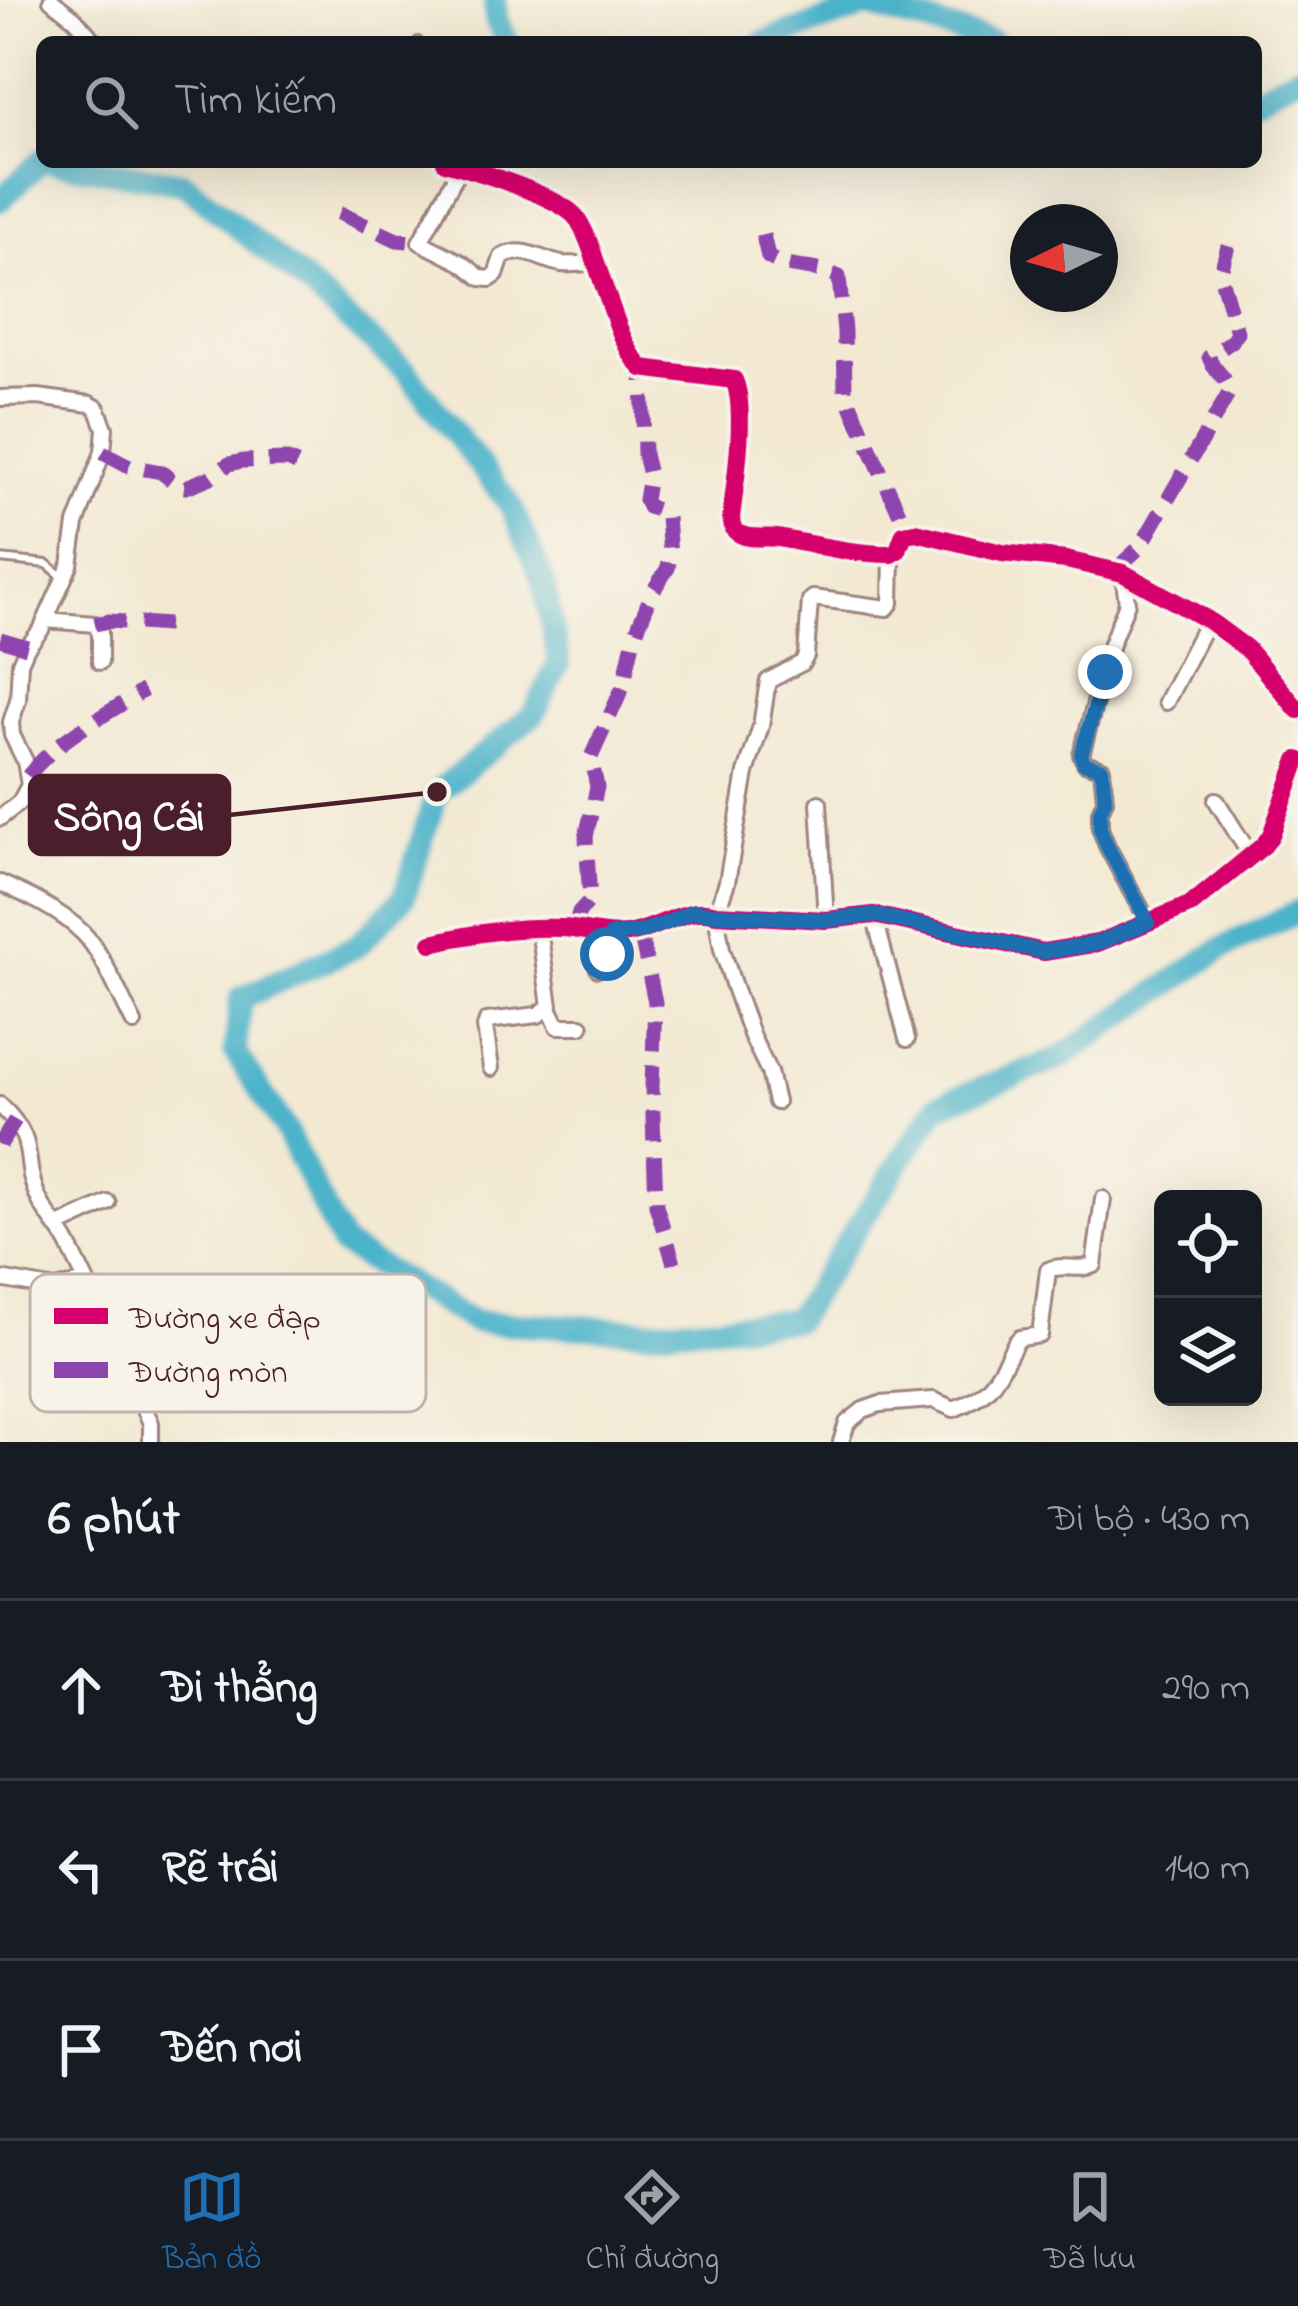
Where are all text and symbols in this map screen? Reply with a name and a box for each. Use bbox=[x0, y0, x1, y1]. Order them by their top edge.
search box bbox=[36, 36, 1262, 168]
icon: search bbox=[78, 69, 144, 135]
text: Tìm kiếm bbox=[174, 69, 337, 135]
north arrow bbox=[1010, 204, 1118, 312]
route end bbox=[1078, 645, 1132, 699]
callout: Sông Cái bbox=[30, 776, 229, 854]
text: Sông Cái bbox=[54, 789, 204, 851]
route start bbox=[580, 927, 634, 981]
map controls bbox=[1154, 1190, 1262, 1406]
button: locate bbox=[1154, 1190, 1262, 1298]
legend bbox=[30, 1274, 426, 1412]
text: Đường xe đạp bbox=[128, 1296, 321, 1344]
button: layers bbox=[1154, 1298, 1262, 1406]
text: Đường mòn bbox=[128, 1350, 288, 1398]
text: 6 phút bbox=[48, 1483, 180, 1558]
text: Đi bộ · 430 m bbox=[1048, 1492, 1250, 1549]
icon: ahead bbox=[48, 1657, 114, 1723]
text: Đi thẳng bbox=[162, 1657, 318, 1723]
text: 290 m bbox=[1162, 1661, 1250, 1718]
icon: left bbox=[48, 1837, 114, 1903]
text: Rẽ trái bbox=[162, 1837, 278, 1903]
text: 140 m bbox=[1165, 1841, 1250, 1898]
icon: arrive bbox=[48, 2017, 114, 2083]
text: Đến nơi bbox=[162, 2017, 302, 2083]
tab: Bản đồ bbox=[162, 2164, 261, 2284]
tab: Chỉ đường bbox=[586, 2164, 719, 2284]
tab: Đã lưu bbox=[1044, 2164, 1136, 2284]

